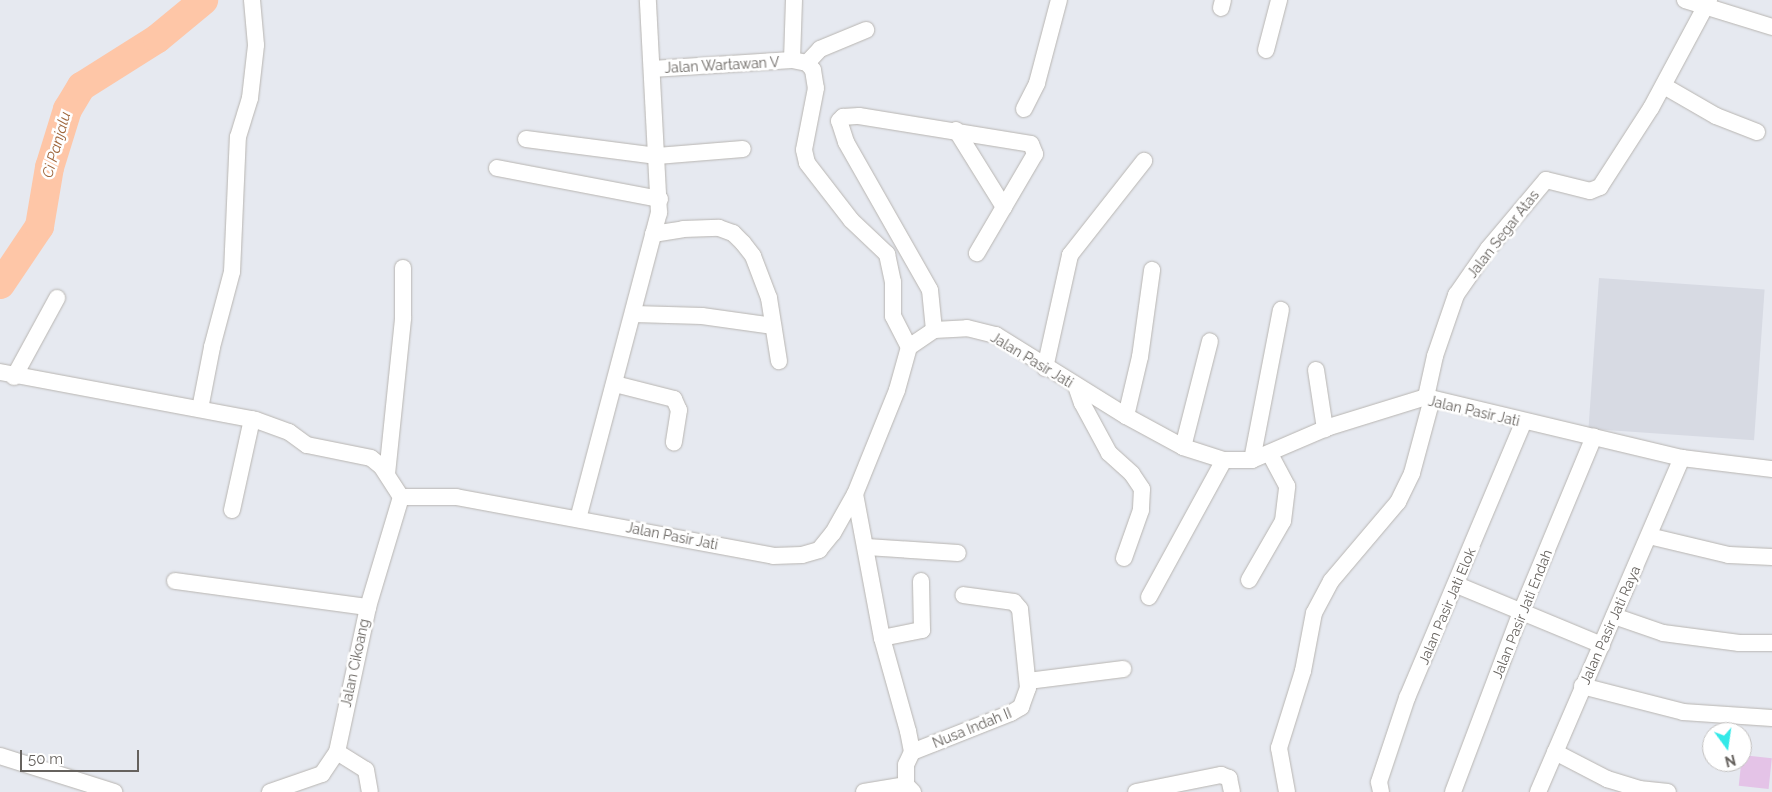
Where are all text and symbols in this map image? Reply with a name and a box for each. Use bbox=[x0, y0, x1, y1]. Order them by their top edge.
street label: Jalan Wartawan V bbox=[664, 54, 780, 76]
water label: Ci Panjalu bbox=[39, 110, 75, 180]
street label: Jalan Segar Atas bbox=[1463, 187, 1543, 281]
street label: Jalan Pasir Jati bbox=[987, 329, 1077, 391]
street label: Jalan Pasir Jati bbox=[1426, 392, 1522, 430]
street label: Jalan Pasir Jati bbox=[624, 519, 720, 553]
street label: Jalan Pasir Jati Elok bbox=[1415, 545, 1479, 667]
street label: Jalan Pasir Jati Endah bbox=[1488, 547, 1556, 681]
street label: Jalan Pasir Jati Raya bbox=[1576, 563, 1644, 687]
street label: Jalan Cikoang bbox=[337, 617, 373, 709]
street label: Nusa Indah II bbox=[930, 705, 1014, 751]
north arrow bbox=[1702, 722, 1752, 772]
scale bar bbox=[22, 740, 141, 772]
text: 50 m bbox=[28, 750, 63, 768]
text: N bbox=[1723, 752, 1738, 770]

